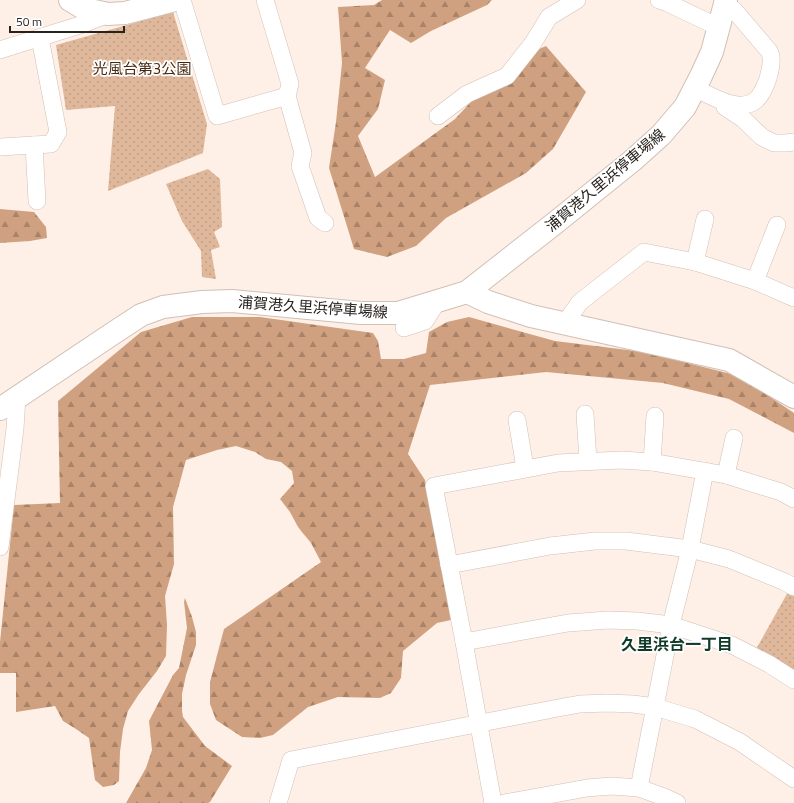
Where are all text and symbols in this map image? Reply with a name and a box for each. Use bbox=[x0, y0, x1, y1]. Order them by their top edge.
scale bar bbox=[10, 8, 124, 34]
text: 50 m bbox=[16, 12, 42, 31]
park label: 光風台第3公園 bbox=[93, 57, 191, 80]
street label: 浦賀港久里浜停車場線 bbox=[540, 123, 670, 237]
street label: 浦賀港久里浜停車場線 bbox=[237, 290, 389, 324]
district label: 久里浜台一丁目 bbox=[621, 632, 733, 656]

